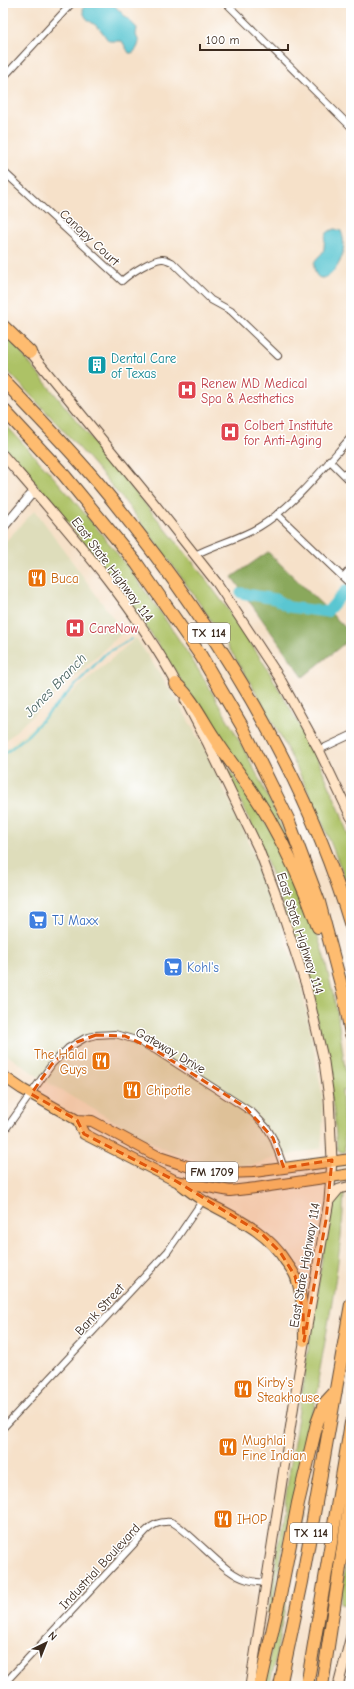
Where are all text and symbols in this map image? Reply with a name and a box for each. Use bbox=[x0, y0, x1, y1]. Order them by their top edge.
scale bar bbox=[200, 26, 288, 52]
text: 100 m bbox=[206, 33, 239, 47]
street label: Canopy Court bbox=[57, 206, 124, 270]
place label: Dental Care of Texas bbox=[111, 351, 177, 381]
building icon: Dental Care of Texas bbox=[86, 354, 108, 376]
place label: Renew MD Medical Spa & Aesthetics bbox=[201, 376, 307, 406]
hospital icon: Renew MD Medical Spa & Aesthetics bbox=[176, 379, 198, 401]
place label: Colbert Institute for Anti-Aging bbox=[243, 418, 333, 448]
hospital icon: Colbert Institute for Anti-Aging bbox=[219, 421, 241, 443]
street label: East State Highway 114 bbox=[69, 514, 157, 624]
restaurant icon: Buca bbox=[26, 567, 48, 589]
place label: Buca bbox=[51, 571, 79, 586]
hospital icon: CareNow bbox=[64, 617, 86, 639]
place label: CareNow bbox=[89, 621, 138, 636]
road number: TX 114 bbox=[188, 623, 230, 643]
water label: Jones Branch bbox=[20, 650, 90, 722]
street label: East State Highway 114 bbox=[274, 871, 327, 996]
supermarket icon: TJ Maxx bbox=[27, 909, 49, 931]
place label: TJ Maxx bbox=[52, 913, 99, 928]
supermarket icon: Kohl's bbox=[162, 956, 184, 978]
place label: Kohl's bbox=[187, 960, 219, 975]
street label: Gateway Drive bbox=[133, 1024, 209, 1077]
place label: The Halal Guys bbox=[34, 1047, 87, 1077]
restaurant icon: The Halal Guys bbox=[90, 1050, 112, 1072]
restaurant icon: Chipotle bbox=[121, 1079, 143, 1101]
place label: Chipotle bbox=[146, 1083, 191, 1098]
road number: FM 1709 bbox=[186, 1162, 238, 1182]
street label: East State Highway 114 bbox=[286, 1201, 323, 1329]
street label: Bank Street bbox=[72, 1279, 128, 1338]
place label: Kirby's Steakhouse bbox=[257, 1375, 320, 1405]
restaurant icon: Kirby's Steakhouse bbox=[232, 1378, 254, 1400]
place label: Mughlai Fine Indian bbox=[242, 1433, 307, 1463]
restaurant icon: Mughlai Fine Indian bbox=[217, 1436, 239, 1458]
restaurant icon: IHOP bbox=[212, 1508, 234, 1530]
place label: IHOP bbox=[237, 1512, 267, 1527]
street label: Industrial Boulevard bbox=[56, 1520, 143, 1612]
road number: TX 114 bbox=[290, 1523, 332, 1543]
north arrow bbox=[26, 1623, 66, 1663]
text: N bbox=[45, 1629, 60, 1643]

